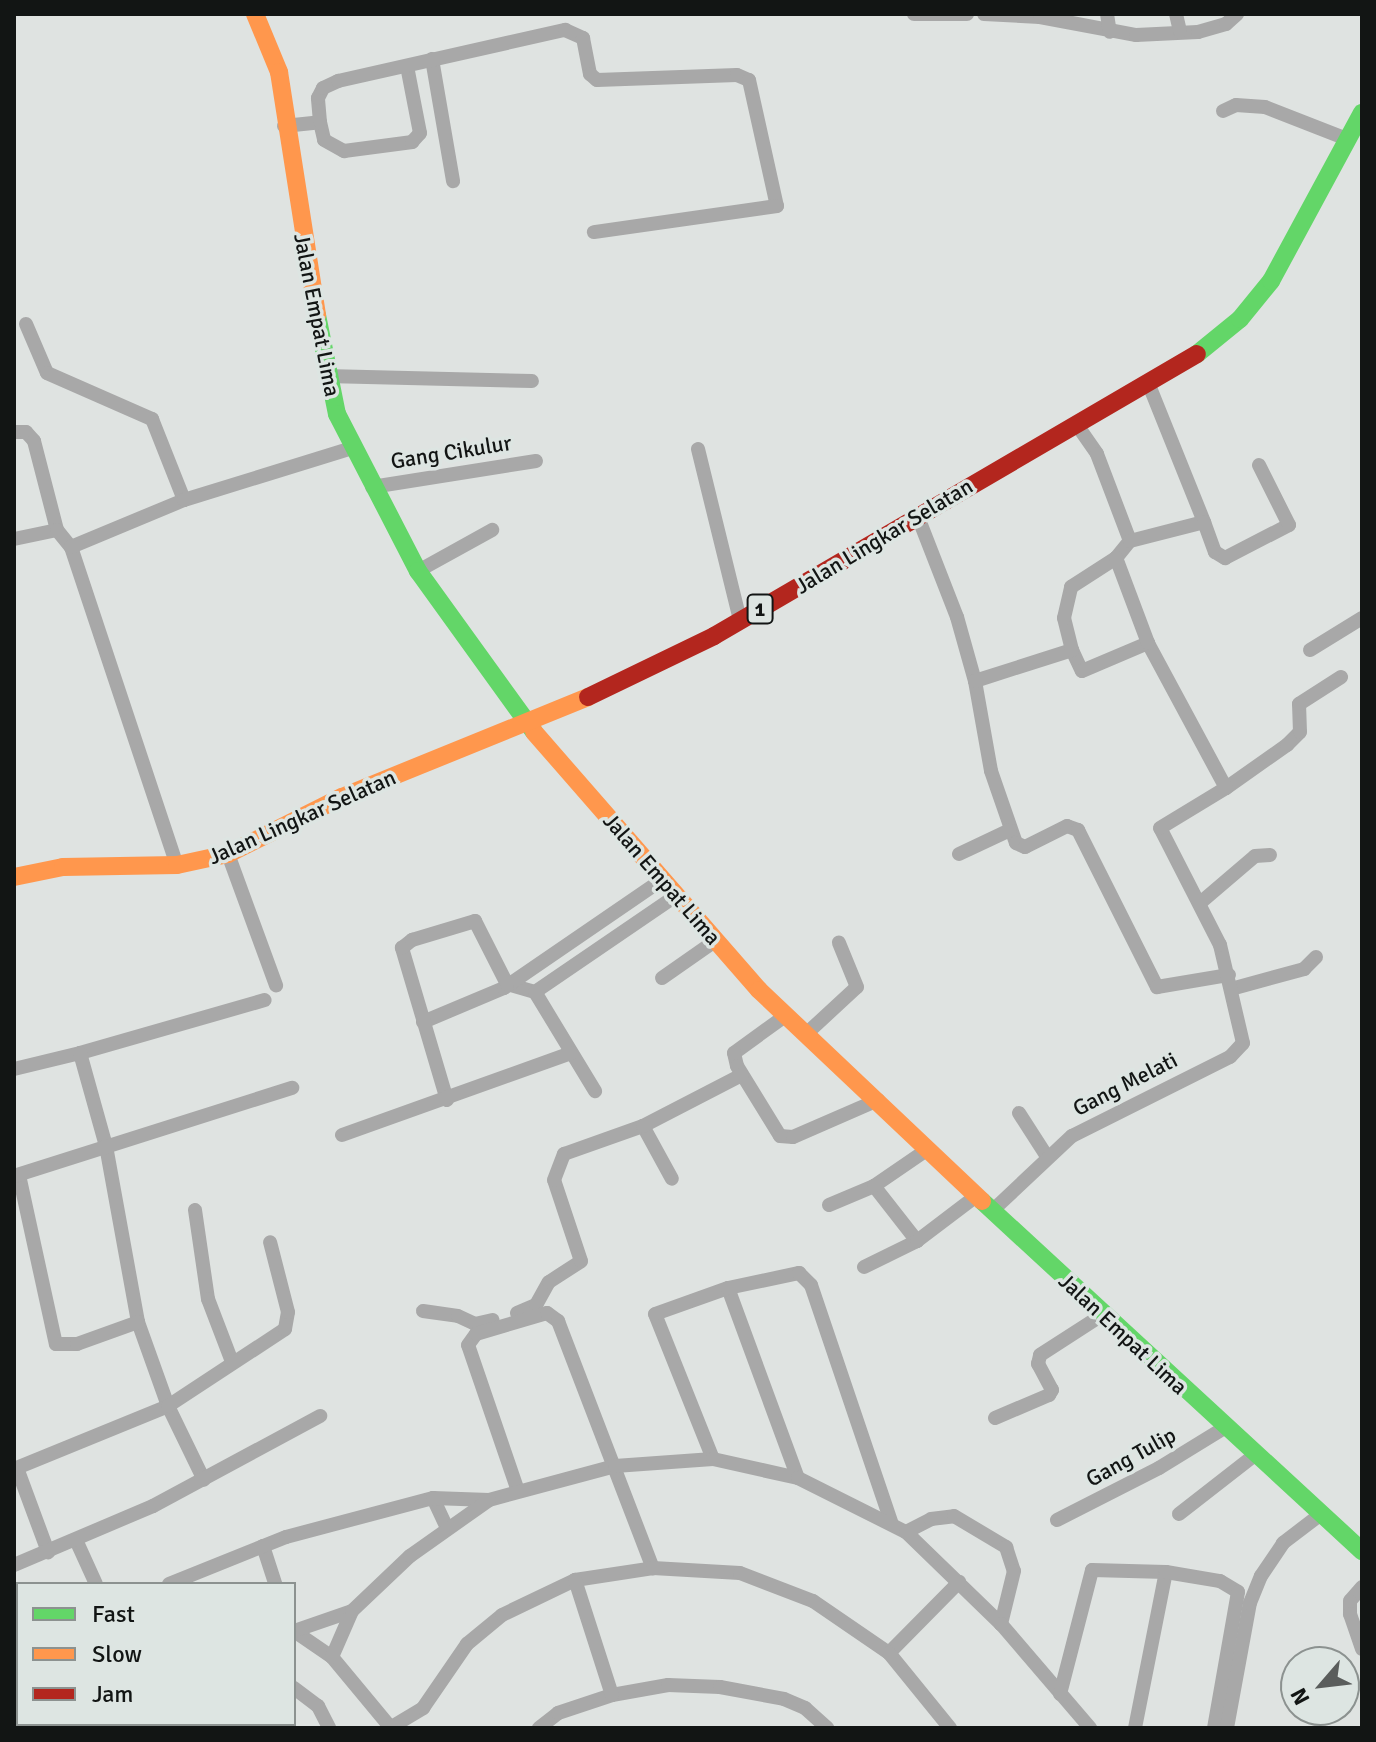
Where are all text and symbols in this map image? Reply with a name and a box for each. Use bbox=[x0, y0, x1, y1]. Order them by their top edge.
street label: Jalan Empat Lima bbox=[288, 231, 346, 399]
street label: Gang Cikulur bbox=[389, 429, 513, 475]
street label: Jalan Lingkar Selatan bbox=[791, 473, 977, 599]
road number: 1 bbox=[746, 593, 774, 625]
street label: Jalan Lingkar Selatan bbox=[204, 764, 400, 870]
street label: Jalan Empat Lima bbox=[598, 808, 726, 950]
street label: Gang Melati bbox=[1068, 1046, 1182, 1122]
street label: Jalan Empat Lima bbox=[1053, 1268, 1193, 1400]
street label: Gang Tulip bbox=[1081, 1422, 1181, 1492]
legend bbox=[16, 1582, 296, 1726]
text: Fast bbox=[92, 1599, 135, 1629]
text: Slow bbox=[92, 1639, 142, 1669]
north arrow bbox=[1280, 1646, 1360, 1726]
text: Jam bbox=[92, 1679, 133, 1709]
text: N bbox=[1285, 1683, 1316, 1710]

